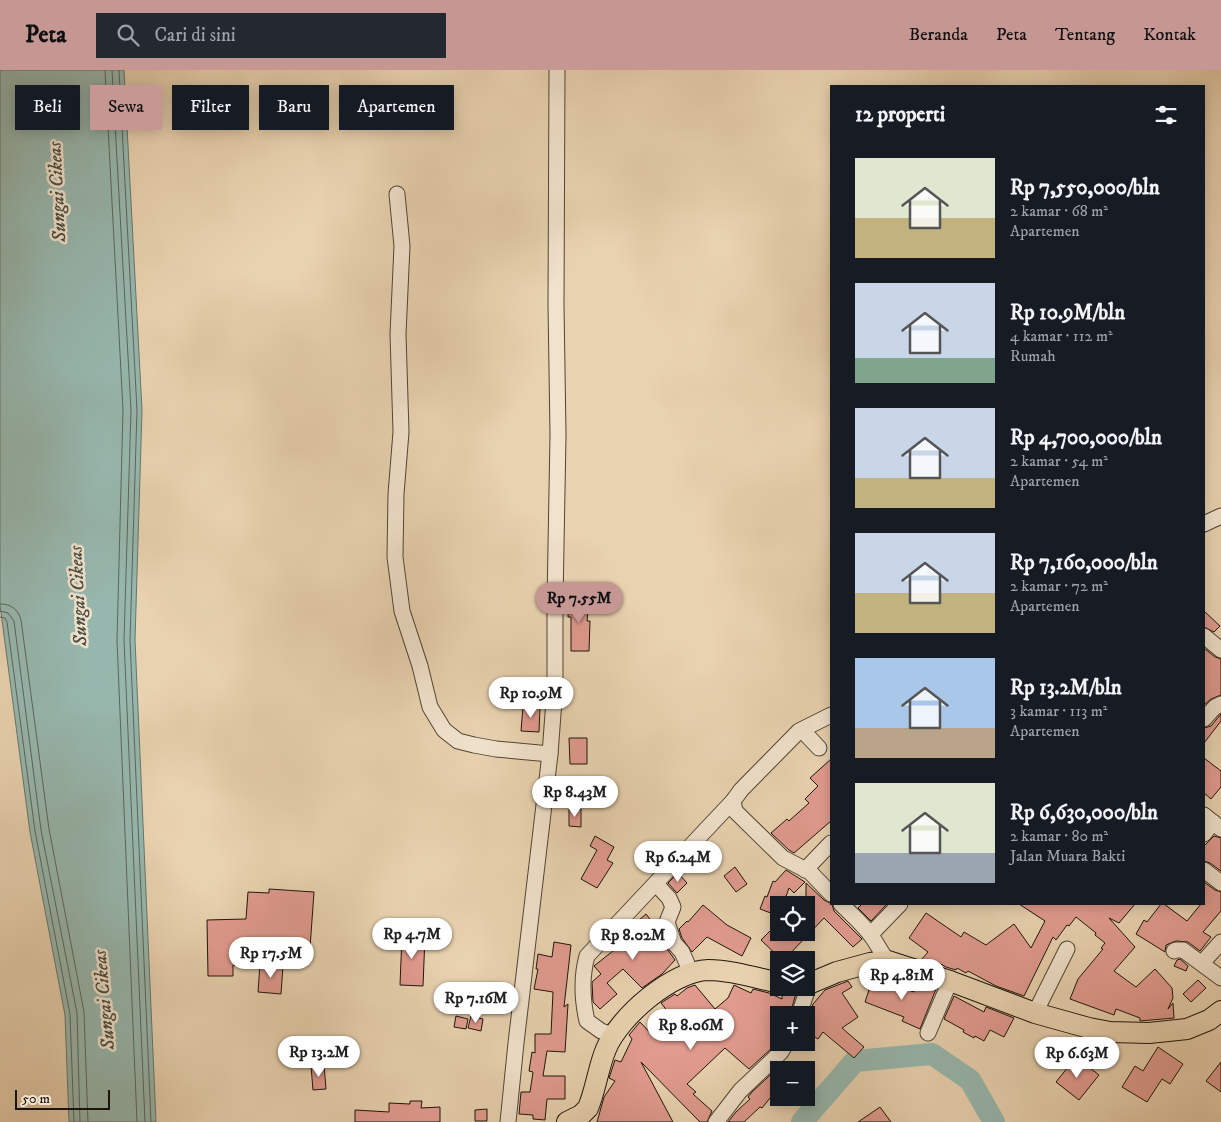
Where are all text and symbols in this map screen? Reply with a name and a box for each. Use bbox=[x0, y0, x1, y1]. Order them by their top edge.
search box bbox=[96, 13, 446, 58]
text: Peta bbox=[25, 20, 66, 50]
icon: search bbox=[114, 21, 142, 49]
text: Cari di sini bbox=[154, 24, 236, 47]
text: Beranda bbox=[909, 24, 968, 46]
text: Peta bbox=[996, 24, 1027, 46]
text: Tentang bbox=[1055, 24, 1115, 46]
text: Kontak bbox=[1143, 24, 1196, 46]
chip: Beli bbox=[15, 85, 80, 130]
chip: Sewa bbox=[90, 85, 162, 130]
chip: Filter bbox=[172, 85, 249, 130]
chip: Baru bbox=[259, 85, 329, 130]
chip: Apartemen bbox=[339, 85, 454, 130]
icon: filters bbox=[1152, 101, 1180, 129]
text: 12 properti bbox=[855, 102, 945, 128]
water label: Sungai Cikeas bbox=[43, 140, 72, 244]
text: Rp 7,550,000/bln bbox=[1010, 175, 1160, 201]
icon: home bbox=[895, 178, 955, 238]
text: 2 kamar · 68 m² bbox=[1010, 201, 1108, 221]
text: Apartemen bbox=[1010, 221, 1080, 241]
text: Rp 10.9M/bln bbox=[1010, 300, 1125, 326]
icon: home bbox=[895, 303, 955, 363]
text: 4 kamar · 112 m² bbox=[1010, 326, 1113, 346]
text: Rumah bbox=[1010, 346, 1056, 366]
text: Rp 4,700,000/bln bbox=[1010, 425, 1162, 451]
icon: home bbox=[895, 428, 955, 488]
text: 2 kamar · 54 m² bbox=[1010, 451, 1108, 471]
text: Apartemen bbox=[1010, 471, 1080, 491]
water label: Sungai Cikeas bbox=[64, 544, 93, 648]
text: Rp 7,160,000/bln bbox=[1010, 550, 1158, 576]
icon: home bbox=[895, 553, 955, 613]
text: 2 kamar · 72 m² bbox=[1010, 576, 1108, 596]
pin: Rp 7.55M bbox=[527, 582, 631, 624]
text: Rp 7.55M bbox=[547, 588, 611, 608]
text: Apartemen bbox=[1010, 596, 1080, 616]
text: Rp 13.2M/bln bbox=[1010, 675, 1122, 701]
pin: Rp 10.9M bbox=[479, 676, 583, 719]
icon: home bbox=[895, 678, 955, 738]
text: Rp 10.9M bbox=[500, 683, 562, 703]
text: 3 kamar · 113 m² bbox=[1010, 701, 1107, 721]
text: Apartemen bbox=[1010, 721, 1080, 741]
pin: Rp 8.43M bbox=[523, 776, 627, 818]
text: Rp 8.43M bbox=[543, 782, 607, 802]
text: Rp 6,630,000/bln bbox=[1010, 800, 1158, 826]
icon: home bbox=[895, 803, 955, 863]
text: 2 kamar · 80 m² bbox=[1010, 826, 1108, 846]
pin: Rp 6.24M bbox=[626, 840, 730, 883]
text: Jalan Muara Bakti bbox=[1010, 846, 1125, 866]
text: Rp 6.24M bbox=[645, 847, 711, 867]
map controls bbox=[770, 896, 815, 1106]
button: locate bbox=[770, 896, 815, 941]
pin: Rp 4.7M bbox=[366, 918, 458, 960]
pin: Rp 8.02M bbox=[581, 918, 685, 961]
text: Rp 4.7M bbox=[383, 924, 441, 944]
text: Rp 8.02M bbox=[601, 925, 666, 945]
pin: Rp 17.5M bbox=[219, 936, 323, 979]
text: Rp 17.5M bbox=[240, 943, 302, 963]
water label: Sungai Cikeas bbox=[89, 948, 120, 1052]
button: layers bbox=[770, 951, 815, 996]
pin: Rp 4.81M bbox=[850, 958, 954, 1001]
text: Rp 4.81M bbox=[870, 965, 934, 985]
pin: Rp 7.16M bbox=[424, 982, 528, 1024]
text: Rp 7.16M bbox=[445, 988, 508, 1008]
button: + bbox=[770, 1006, 815, 1051]
pin: Rp 8.06M bbox=[639, 1008, 743, 1051]
text: Rp 8.06M bbox=[658, 1015, 724, 1035]
pin: Rp 13.2M bbox=[267, 1036, 371, 1078]
pin: Rp 6.63M bbox=[1025, 1036, 1129, 1079]
text: Rp 13.2M bbox=[289, 1042, 349, 1062]
text: Rp 6.63M bbox=[1045, 1043, 1109, 1063]
button: − bbox=[770, 1061, 815, 1106]
scale bar bbox=[15, 1087, 110, 1110]
text: 50 m bbox=[22, 1090, 50, 1108]

